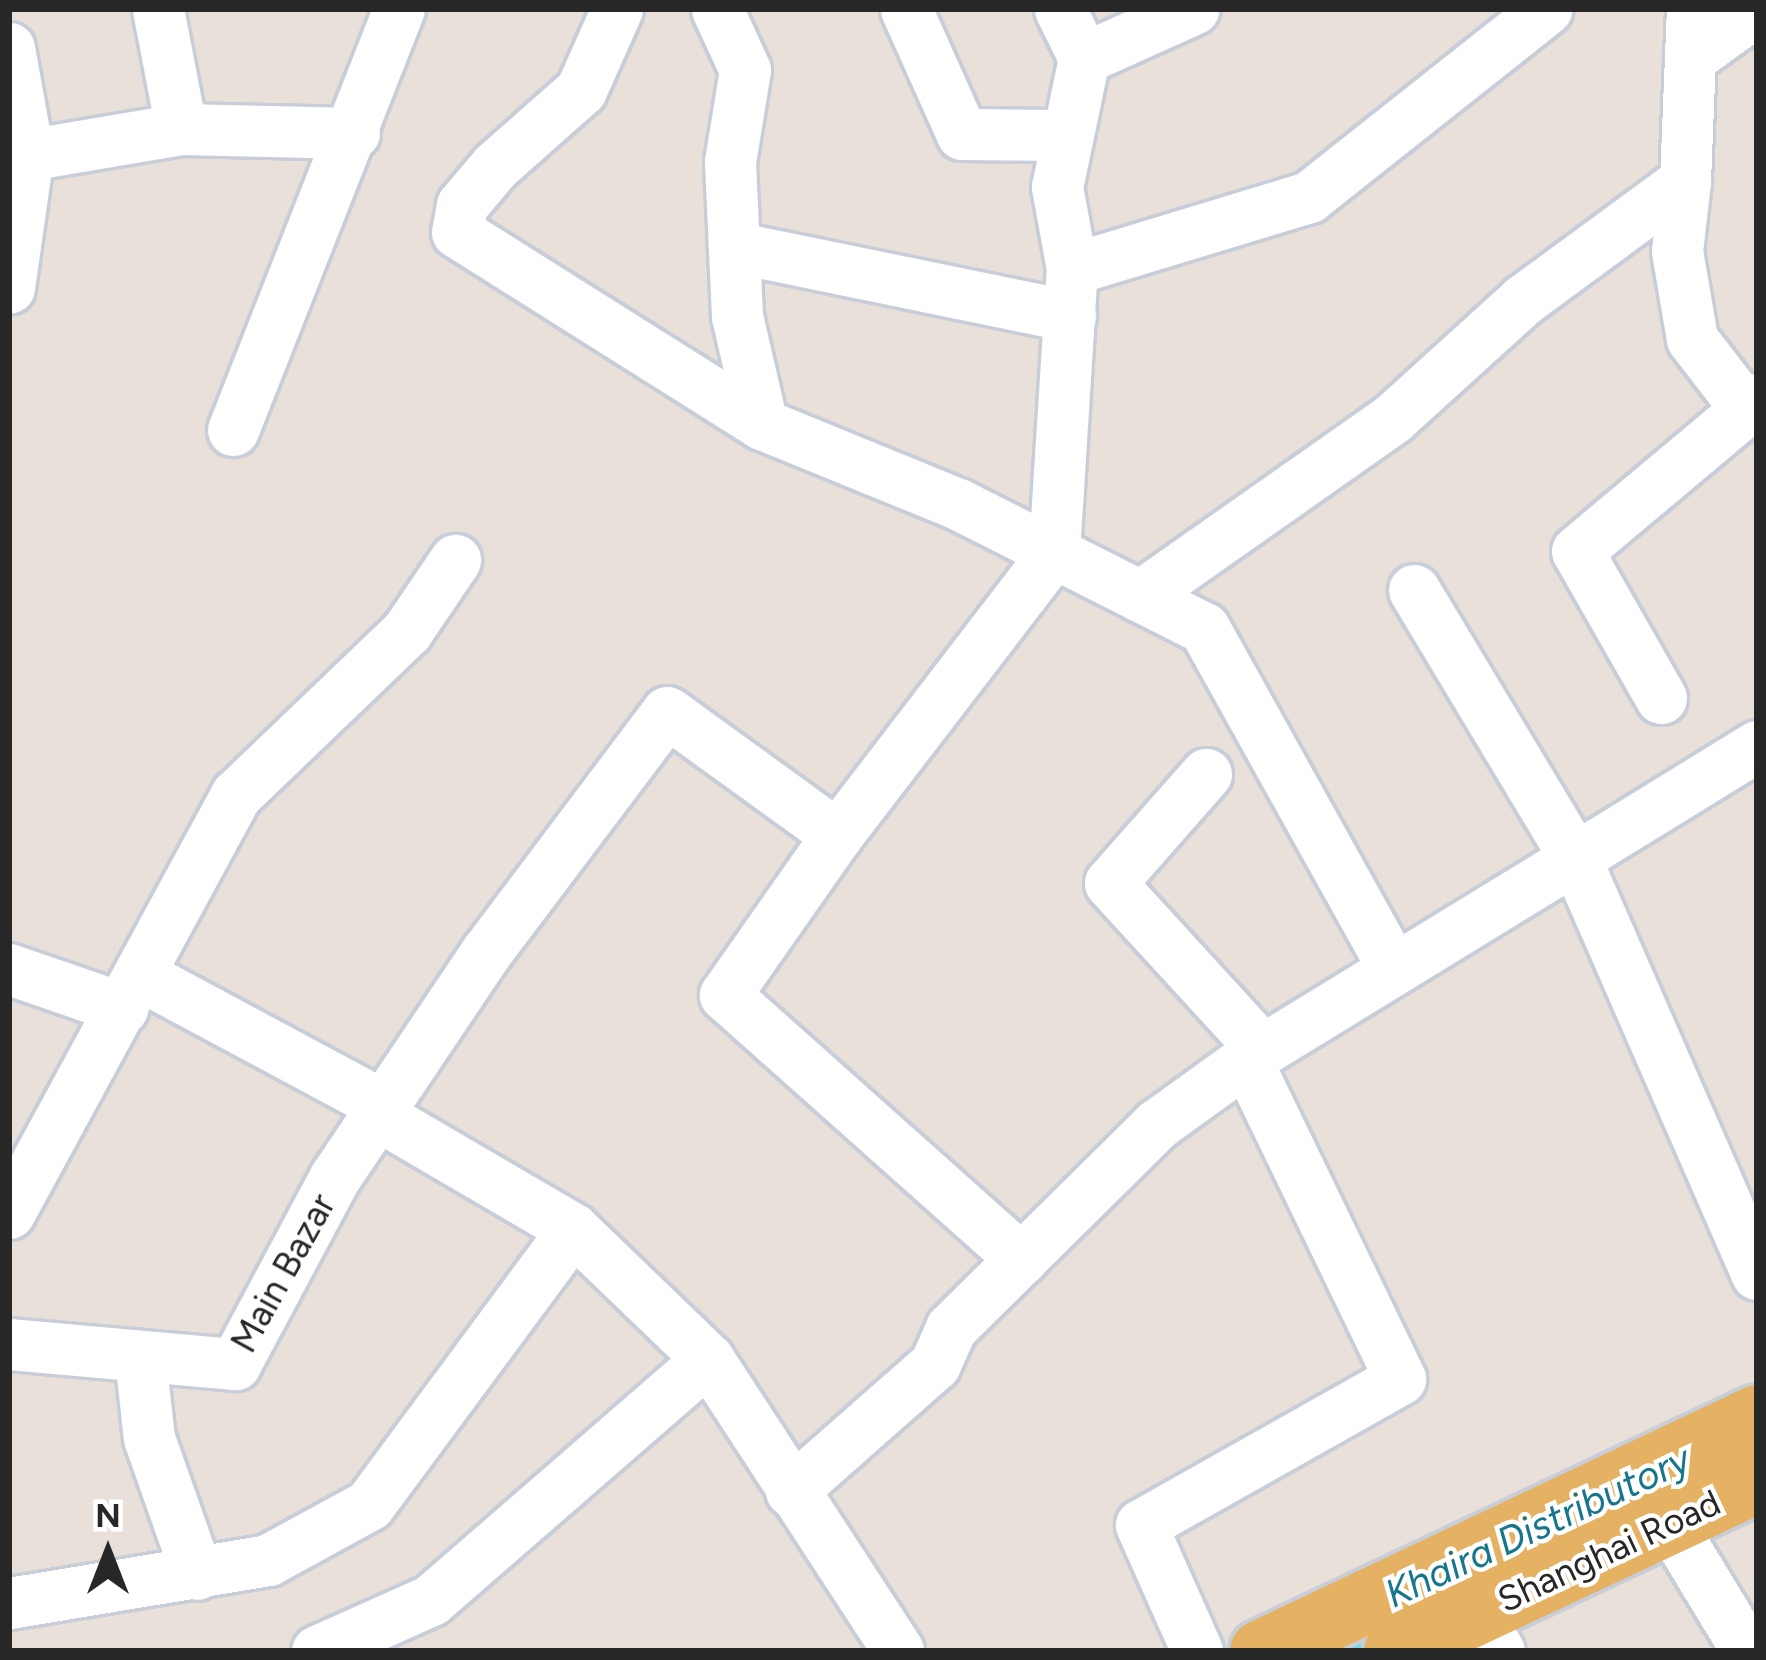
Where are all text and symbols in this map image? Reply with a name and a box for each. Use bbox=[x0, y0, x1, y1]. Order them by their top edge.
street label: Main Bazar bbox=[222, 1186, 344, 1360]
water label: Khaira Distributory bbox=[1378, 1436, 1698, 1618]
street label: Shanghai Road bbox=[1491, 1481, 1727, 1621]
north arrow bbox=[48, 1492, 168, 1612]
text: N bbox=[95, 1496, 121, 1535]

